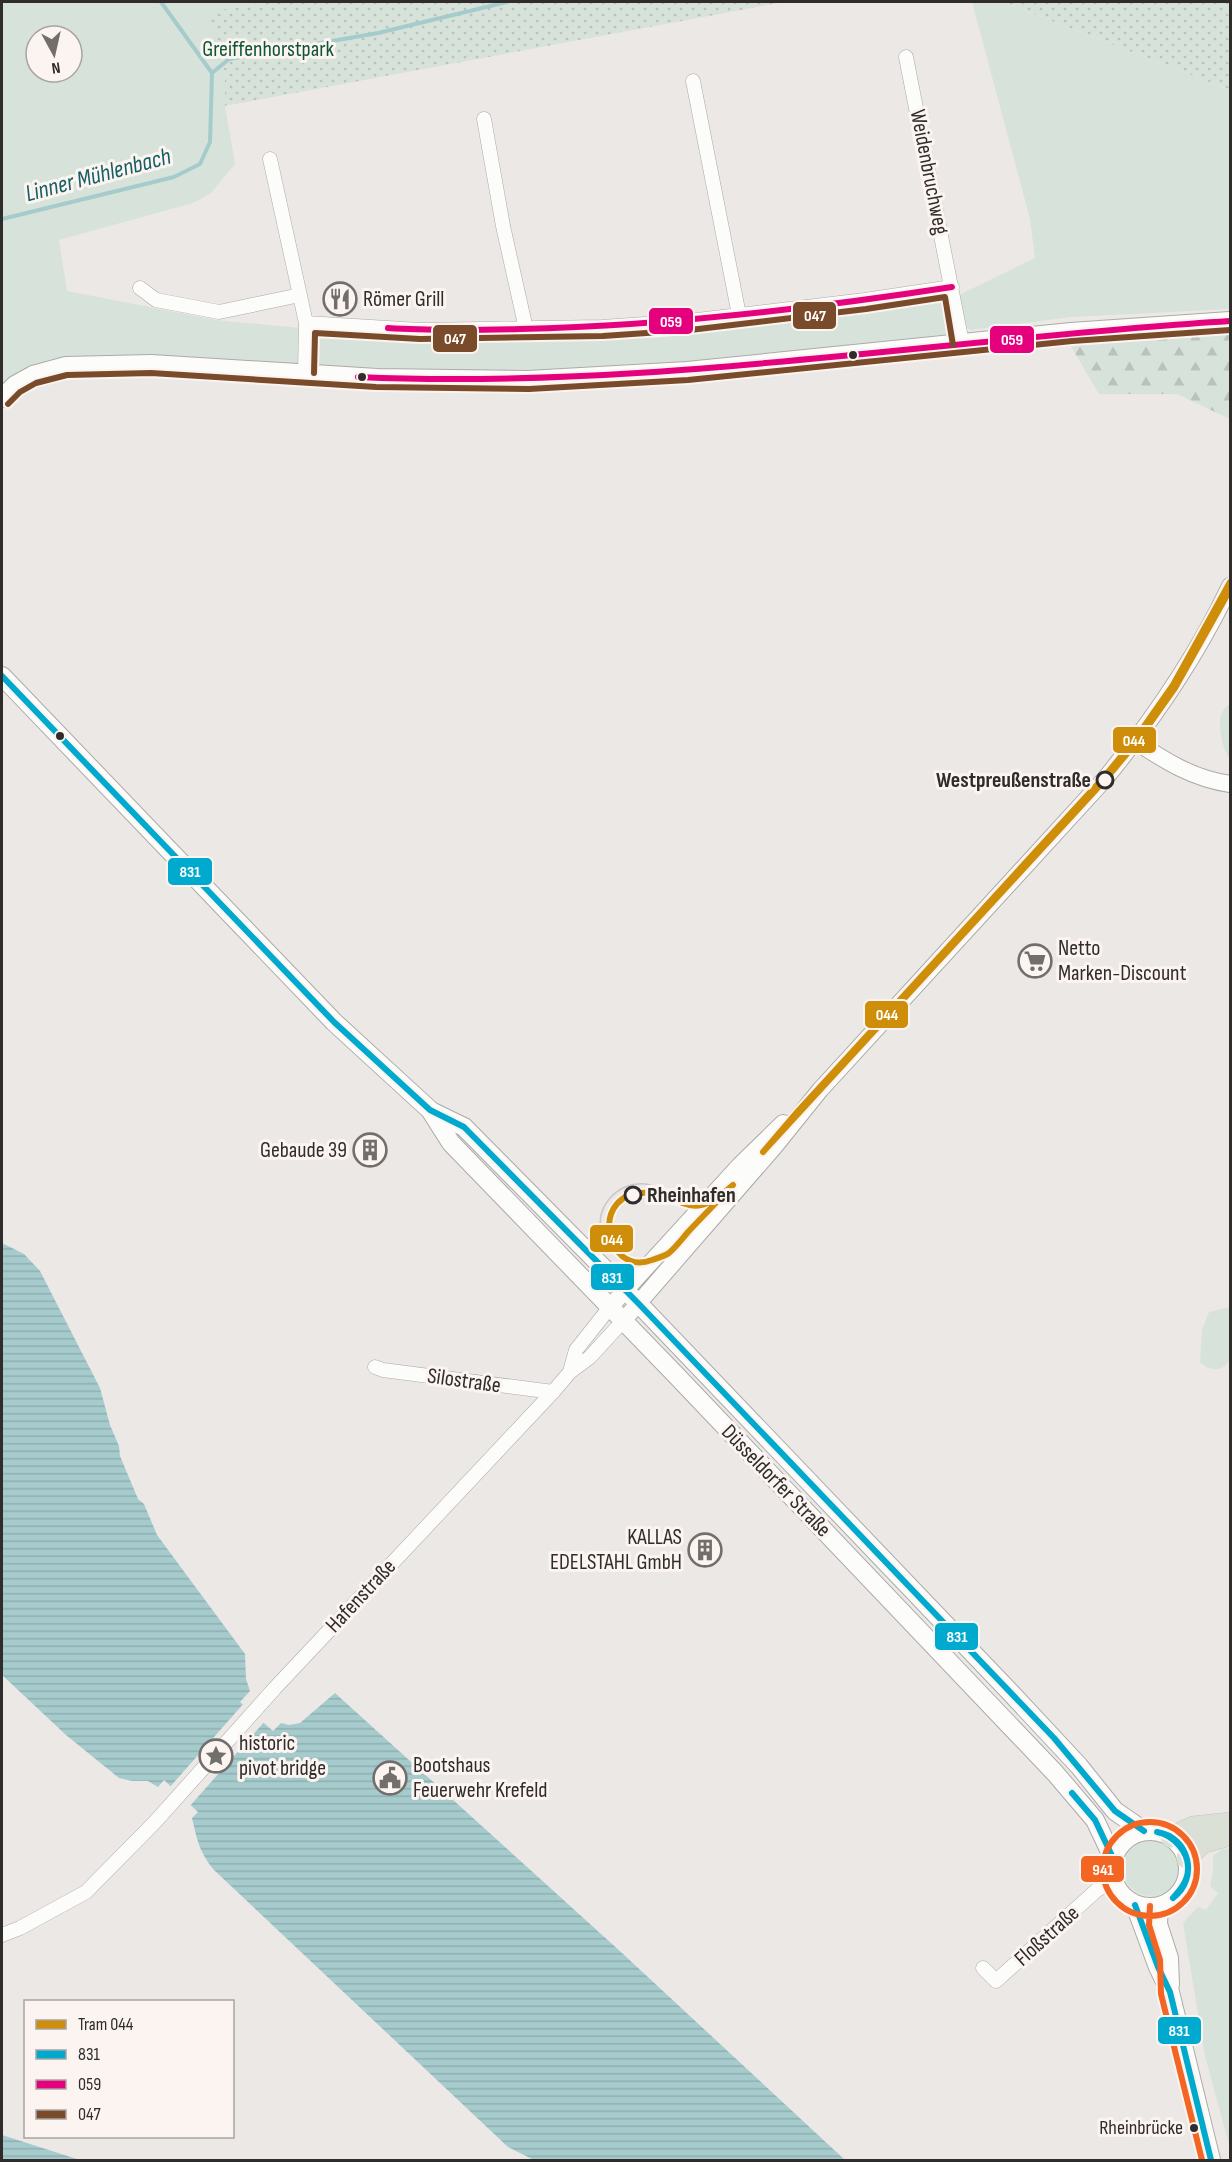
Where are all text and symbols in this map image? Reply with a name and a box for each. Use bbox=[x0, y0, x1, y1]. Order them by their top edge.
north arrow bbox=[24, 24, 84, 84]
park label: Greiffenhorstpark bbox=[202, 36, 334, 63]
text: N bbox=[50, 57, 61, 77]
street label: Weidenbruchweg bbox=[904, 107, 954, 237]
water label: Linner Mühlenbach bbox=[22, 142, 174, 208]
restaurant icon: Römer Grill bbox=[322, 281, 358, 317]
place label: Römer Grill bbox=[363, 286, 444, 313]
line badge: 047 bbox=[792, 301, 837, 330]
line badge: 059 bbox=[648, 307, 694, 335]
text: 047 bbox=[804, 307, 826, 326]
text: 059 bbox=[660, 313, 682, 332]
line badge: 047 bbox=[432, 324, 478, 353]
line badge: 059 bbox=[989, 325, 1035, 354]
text: 047 bbox=[444, 330, 466, 349]
text: 059 bbox=[1001, 331, 1023, 350]
unlabelled marker bbox=[847, 349, 859, 361]
unlabelled marker bbox=[356, 371, 368, 383]
line badge: 044 bbox=[1112, 726, 1157, 754]
unlabelled marker bbox=[54, 730, 66, 742]
text: 044 bbox=[1123, 732, 1146, 751]
place label: Westpreußenstraße bbox=[936, 767, 1091, 794]
marker: Westpreußenstraße bbox=[1096, 771, 1114, 789]
line badge: 831 bbox=[167, 857, 213, 886]
text: 831 bbox=[180, 863, 201, 882]
place label: Netto Marken-Discount bbox=[1058, 935, 1187, 987]
supermarket icon: Netto Marken-Discount bbox=[1017, 943, 1053, 979]
line badge: 044 bbox=[864, 1000, 909, 1029]
text: 044 bbox=[876, 1006, 899, 1025]
building icon: Gebaude 39 bbox=[352, 1132, 388, 1168]
place label: Gebaude 39 bbox=[260, 1137, 347, 1164]
place label: Rheinhafen bbox=[647, 1182, 736, 1209]
marker: Rheinhafen bbox=[624, 1186, 642, 1204]
line badge: 044 bbox=[589, 1224, 634, 1253]
text: 044 bbox=[601, 1231, 624, 1250]
line badge: 831 bbox=[590, 1263, 635, 1291]
text: 831 bbox=[602, 1269, 623, 1288]
street label: Silostraße bbox=[426, 1362, 502, 1400]
street label: Düsseldorfer Straße bbox=[715, 1419, 837, 1543]
place label: KALLAS EDELSTAHL GmbH bbox=[550, 1524, 682, 1576]
building icon: KALLAS EDELSTAHL GmbH bbox=[687, 1532, 723, 1568]
street label: Hafenstraße bbox=[320, 1554, 402, 1638]
line badge: 831 bbox=[934, 1622, 979, 1651]
text: 831 bbox=[947, 1628, 968, 1647]
place label: historic pivot bridge bbox=[239, 1730, 326, 1782]
place icon: historic pivot bridge bbox=[198, 1738, 234, 1774]
place label: Bootshaus Feuerwehr Krefeld bbox=[413, 1752, 548, 1804]
public building icon: Bootshaus Feuerwehr Krefeld bbox=[372, 1760, 408, 1796]
line badge: 941 bbox=[1080, 1855, 1125, 1883]
text: 941 bbox=[1092, 1861, 1114, 1880]
street label: Floßstraße bbox=[1009, 1900, 1085, 1972]
legend bbox=[24, 2000, 234, 2138]
text: Tram 044 bbox=[78, 2014, 134, 2035]
line badge: 831 bbox=[1157, 2016, 1202, 2045]
text: 831 bbox=[1169, 2022, 1190, 2041]
text: 831 bbox=[78, 2044, 100, 2065]
text: 059 bbox=[78, 2074, 101, 2095]
text: 047 bbox=[78, 2104, 101, 2125]
place label: Rheinbrücke bbox=[1099, 2116, 1183, 2140]
marker: Rheinbrücke bbox=[1188, 2122, 1200, 2134]

